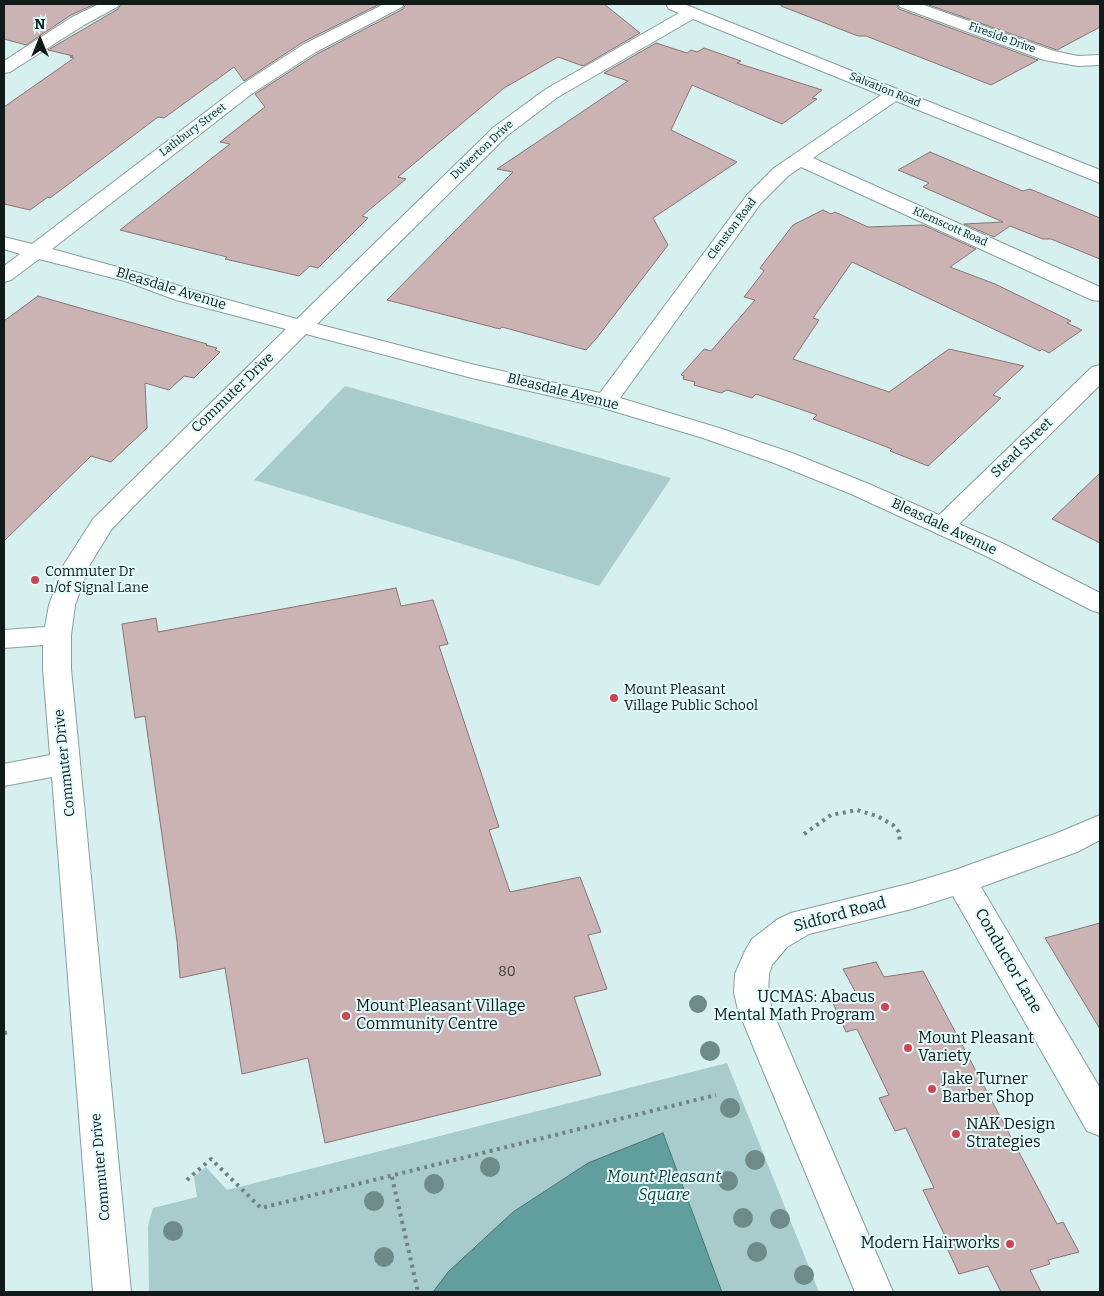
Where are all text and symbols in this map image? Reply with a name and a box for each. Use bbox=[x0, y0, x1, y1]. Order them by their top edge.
north arrow bbox=[15, 15, 65, 65]
text: N bbox=[35, 16, 45, 33]
street label: Fireside Drive bbox=[967, 20, 1037, 56]
street label: Salvation Road bbox=[848, 70, 922, 110]
street label: Lathbury Street bbox=[157, 101, 229, 159]
street label: Dulverton Drive bbox=[448, 118, 516, 182]
street label: Clenston Road bbox=[705, 196, 759, 262]
street label: Klemscott Road bbox=[911, 205, 989, 249]
street label: Bleasdale Avenue bbox=[114, 264, 228, 314]
street label: Commuter Drive bbox=[188, 349, 278, 437]
street label: Bleasdale Avenue bbox=[505, 370, 621, 414]
street label: Stead Street bbox=[988, 415, 1056, 481]
street label: Bleasdale Avenue bbox=[889, 495, 999, 559]
place label: Commuter Dr n/of Signal Lane bbox=[45, 564, 149, 596]
marker: Commuter Dr n/of Signal Lane bbox=[29, 574, 41, 586]
place label: Mount Pleasant Village Public School bbox=[624, 682, 758, 714]
marker: Mount Pleasant Village Public School bbox=[608, 692, 620, 704]
street label: Commuter Drive bbox=[51, 708, 79, 818]
street label: Sidford Road bbox=[792, 893, 888, 937]
street label: Conductor Lane bbox=[970, 905, 1046, 1017]
house number: 80 bbox=[498, 964, 516, 980]
place label: UCMAS: Abacus Mental Math Program bbox=[714, 988, 875, 1026]
place label: Mount Pleasant Village Community Centre bbox=[356, 997, 526, 1035]
marker: UCMAS: Abacus Mental Math Program bbox=[879, 1001, 891, 1013]
marker: Mount Pleasant Village Community Centre bbox=[340, 1010, 352, 1022]
place label: Mount Pleasant Variety bbox=[918, 1029, 1034, 1067]
marker: Mount Pleasant Variety bbox=[902, 1042, 914, 1054]
place label: Jake Turner Barber Shop bbox=[942, 1070, 1034, 1108]
marker: Jake Turner Barber Shop bbox=[926, 1083, 938, 1095]
street label: Commuter Drive bbox=[88, 1112, 114, 1222]
place label: NAK Design Strategies bbox=[966, 1115, 1055, 1153]
marker: NAK Design Strategies bbox=[950, 1128, 962, 1140]
park label: Mount Pleasant Square bbox=[607, 1168, 721, 1206]
place label: Modern Hairworks bbox=[861, 1234, 1000, 1254]
marker: Modern Hairworks bbox=[1004, 1238, 1016, 1250]

